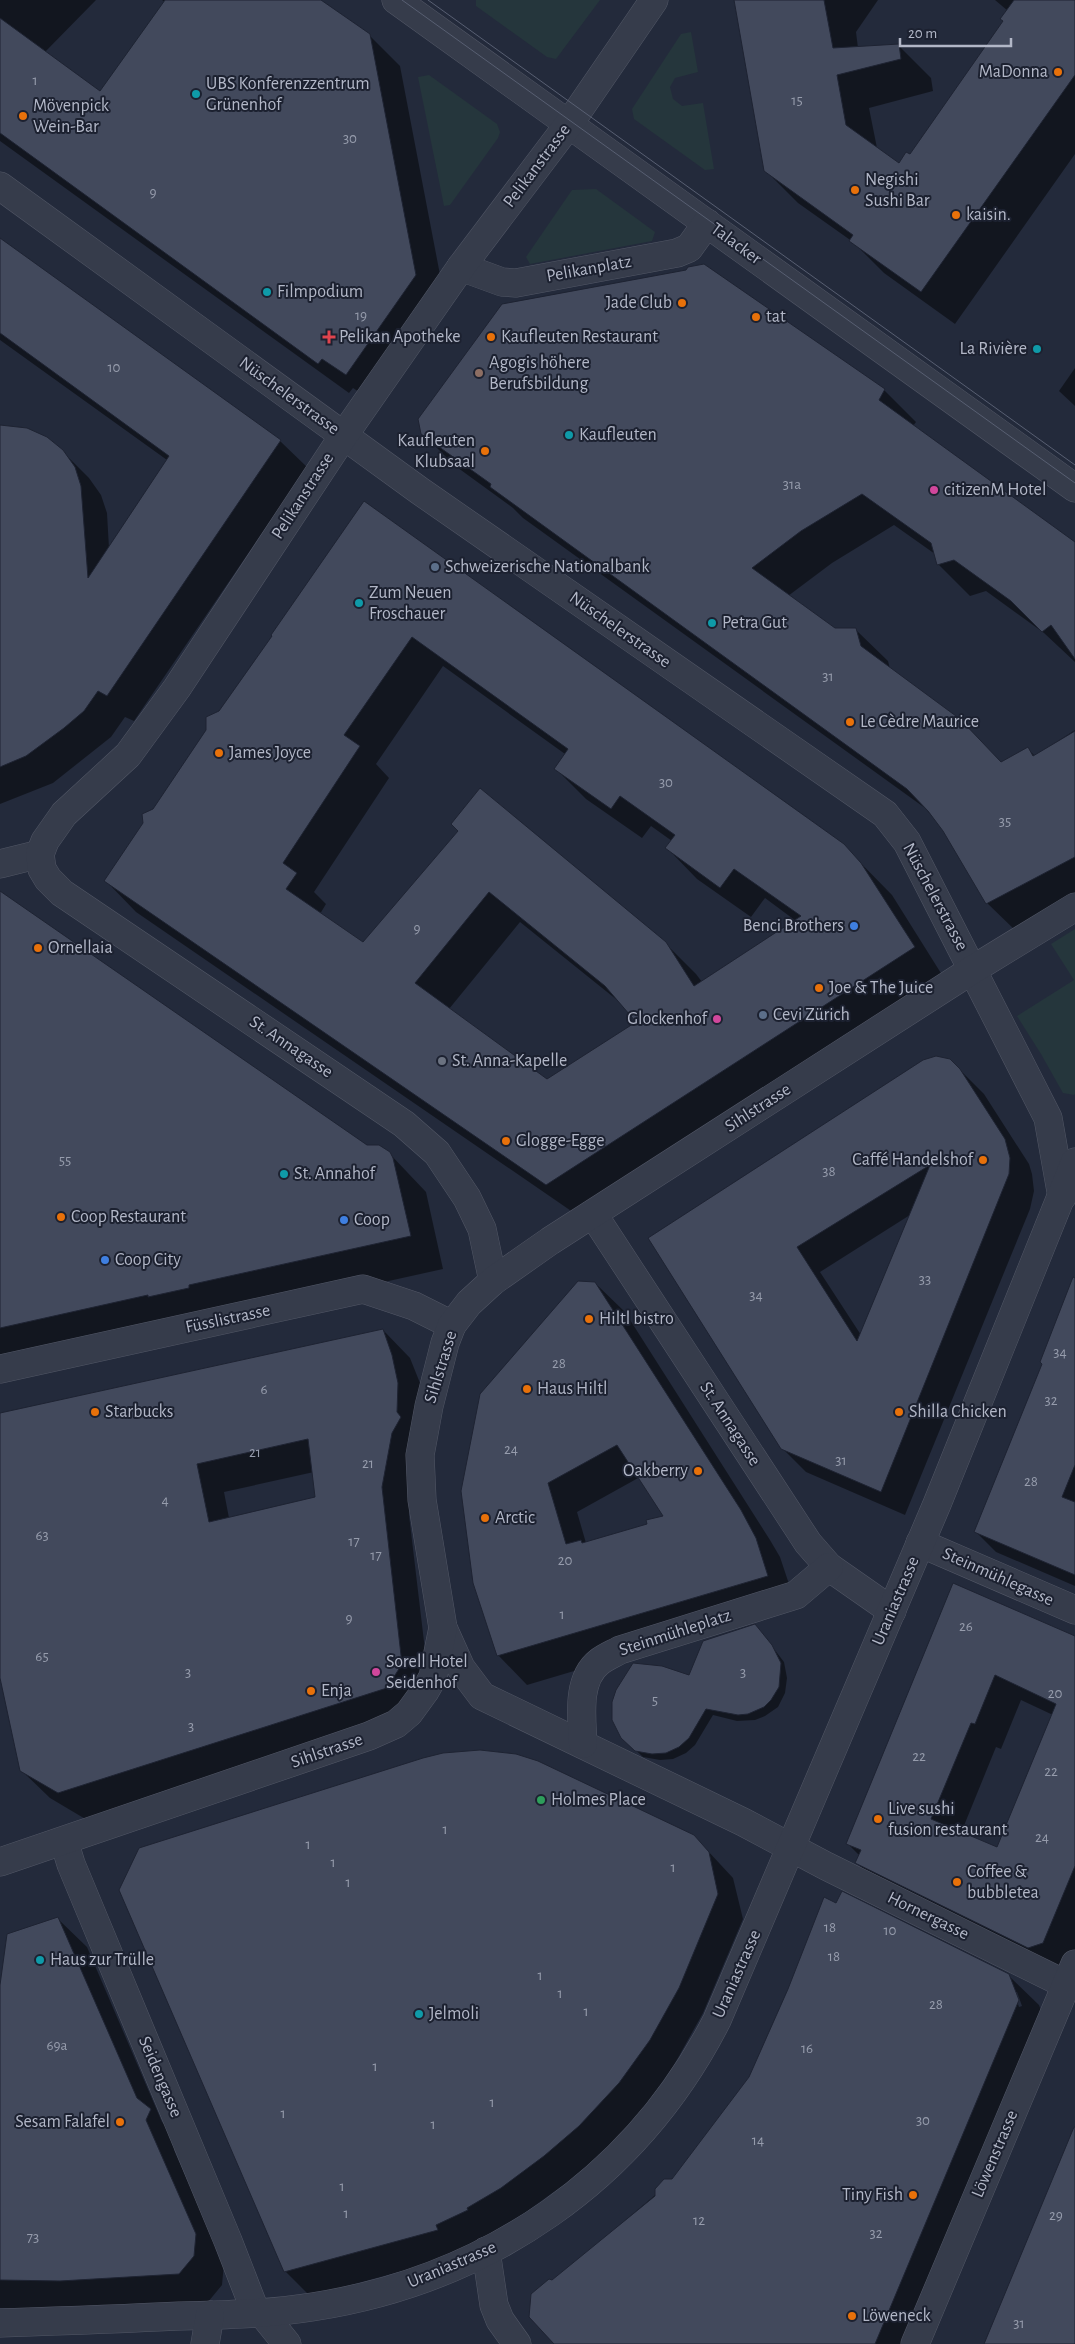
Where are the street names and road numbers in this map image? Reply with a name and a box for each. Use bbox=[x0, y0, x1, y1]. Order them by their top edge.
street label: Pelikanstrasse bbox=[500, 121, 574, 211]
street label: Talacker bbox=[707, 220, 765, 268]
street label: Pelikanplatz bbox=[545, 253, 633, 285]
street label: Nüschelerstrasse bbox=[236, 354, 342, 438]
street label: Pelikanstrasse bbox=[269, 450, 337, 542]
street label: Nüschelerstrasse bbox=[566, 588, 674, 672]
street label: Nüschelerstrasse bbox=[899, 840, 971, 954]
street label: St. Annagasse bbox=[246, 1013, 336, 1081]
street label: Sihlstrasse bbox=[722, 1080, 794, 1136]
street label: Füsslistrasse bbox=[184, 1301, 272, 1337]
street label: Sihlstrasse bbox=[421, 1329, 461, 1405]
street label: St. Annagasse bbox=[696, 1379, 764, 1469]
street label: Steinmühlegasse bbox=[940, 1544, 1056, 1610]
street label: Uraniastrasse bbox=[869, 1554, 923, 1648]
street label: Steinmühleplatz bbox=[617, 1606, 733, 1660]
street label: Sihlstrasse bbox=[289, 1730, 365, 1772]
street label: Hornergasse bbox=[884, 1889, 972, 1943]
street label: Uraniastrasse bbox=[710, 1927, 764, 2021]
street label: Seidengasse bbox=[135, 2034, 185, 2120]
street label: Löwenstrasse bbox=[968, 2108, 1022, 2200]
street label: Uraniastrasse bbox=[405, 2238, 499, 2292]

